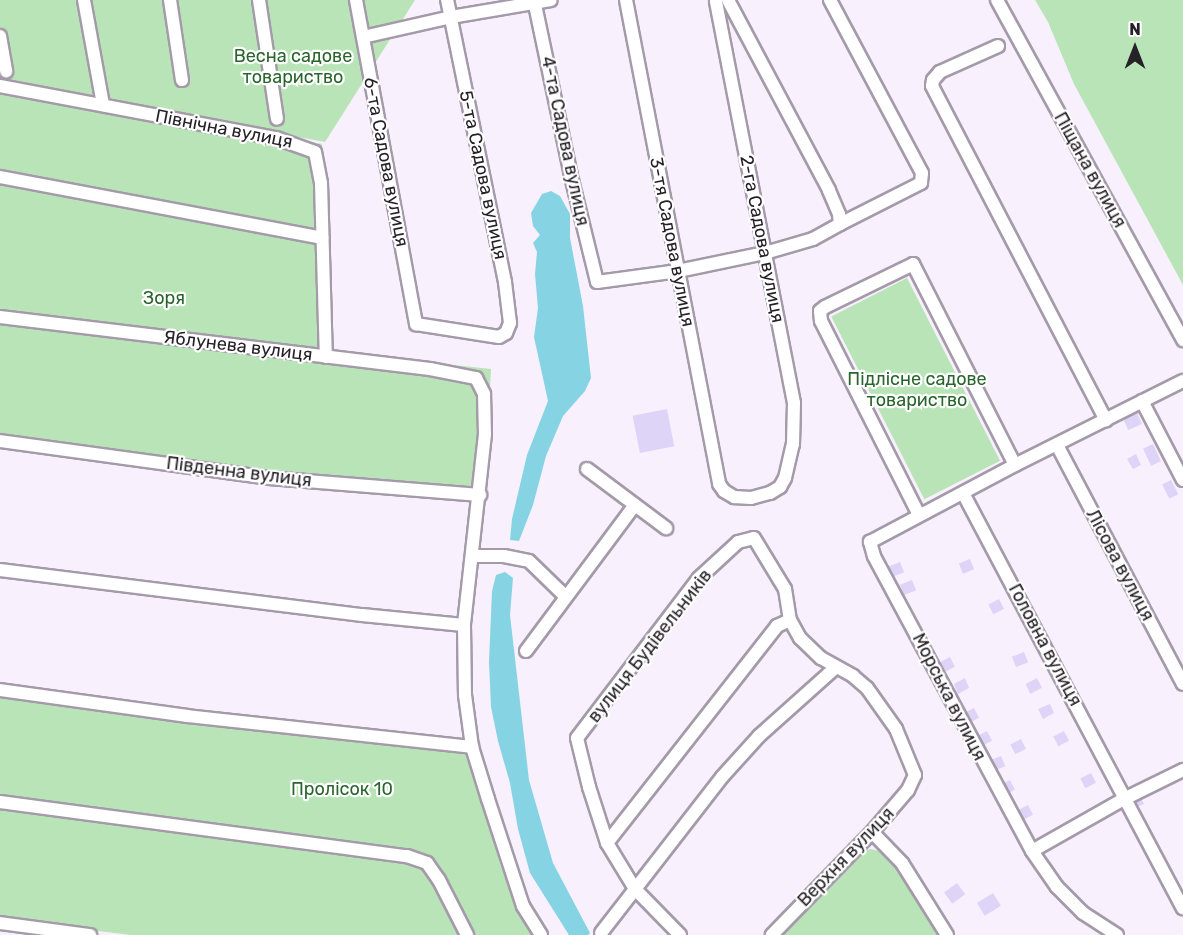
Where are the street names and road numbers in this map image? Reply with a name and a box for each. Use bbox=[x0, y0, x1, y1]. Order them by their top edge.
street label: 4-та Садова вулиця bbox=[536, 54, 594, 228]
street label: 6-та Садова вулиця bbox=[359, 75, 413, 249]
street label: 5-та Садова вулиця bbox=[455, 89, 511, 261]
street label: Північна вулиця bbox=[153, 105, 295, 153]
street label: Піщана вулиця bbox=[1049, 108, 1131, 232]
street label: 2-га Садова вулиця bbox=[735, 153, 789, 325]
street label: 3-тя Садова вулиця bbox=[645, 155, 699, 329]
street label: Яблунева вулиця bbox=[162, 326, 314, 366]
street label: Південна вулиця bbox=[165, 452, 313, 492]
street label: Лісова вулиця bbox=[1081, 505, 1159, 625]
street label: вулиця Будівельників bbox=[584, 565, 716, 727]
street label: Головна вулиця bbox=[1004, 580, 1086, 710]
street label: Морська вулиця bbox=[908, 630, 990, 764]
street label: Верхня вулиця bbox=[793, 803, 899, 911]

